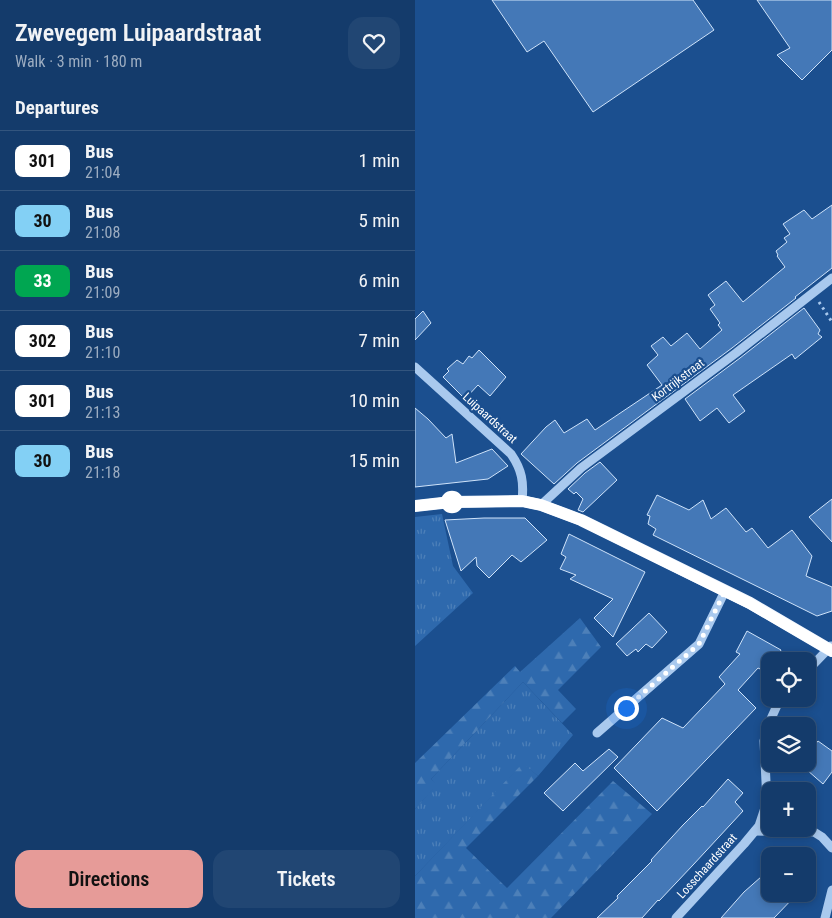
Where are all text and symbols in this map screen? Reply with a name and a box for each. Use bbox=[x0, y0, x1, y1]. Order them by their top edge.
button: heart bbox=[348, 17, 400, 69]
text: Zwevegem Luipaardstraat bbox=[15, 19, 261, 47]
text: Walk · 3 min · 180 m bbox=[15, 52, 142, 71]
text: Departures bbox=[15, 96, 99, 119]
text: Bus bbox=[85, 140, 114, 163]
text: 1 min bbox=[358, 149, 400, 172]
text: 301 bbox=[29, 150, 56, 171]
text: 21:04 bbox=[85, 163, 120, 182]
text: Bus bbox=[85, 200, 114, 223]
text: 5 min bbox=[358, 209, 400, 232]
text: 30 bbox=[33, 210, 52, 231]
text: 21:08 bbox=[85, 223, 120, 242]
text: Bus bbox=[85, 260, 114, 283]
text: 6 min bbox=[358, 269, 400, 292]
text: 33 bbox=[33, 270, 52, 291]
text: 21:09 bbox=[85, 283, 120, 302]
text: Bus bbox=[85, 320, 114, 343]
text: 7 min bbox=[358, 329, 400, 352]
text: 302 bbox=[29, 330, 56, 351]
text: 21:10 bbox=[85, 343, 120, 362]
street label: Kortrijkstraat bbox=[649, 356, 707, 404]
text: Bus bbox=[85, 380, 114, 403]
text: 10 min bbox=[349, 389, 400, 412]
text: 301 bbox=[29, 390, 56, 411]
street label: Luipaardstraat bbox=[460, 390, 520, 446]
text: 21:13 bbox=[85, 403, 120, 422]
text: Bus bbox=[85, 440, 114, 463]
text: 15 min bbox=[349, 449, 400, 472]
text: 30 bbox=[33, 450, 52, 471]
text: 21:18 bbox=[85, 463, 120, 482]
unlabelled marker bbox=[441, 491, 463, 513]
map controls bbox=[761, 652, 816, 902]
button: locate bbox=[761, 652, 816, 707]
your location bbox=[614, 696, 639, 721]
button: layers bbox=[761, 717, 816, 772]
button: + bbox=[761, 782, 816, 837]
street label: Losschaardstraat bbox=[674, 830, 740, 901]
button: − bbox=[761, 847, 816, 902]
button: Directions bbox=[15, 850, 203, 908]
button: Tickets bbox=[213, 850, 400, 908]

